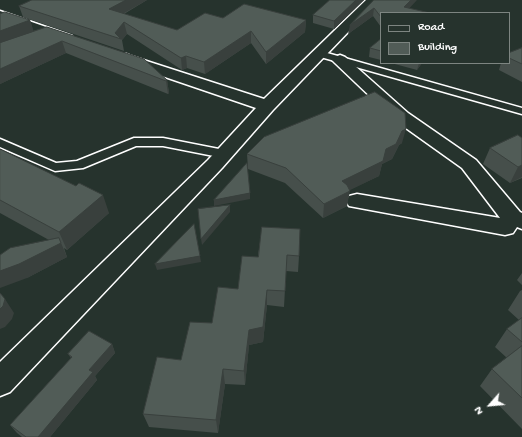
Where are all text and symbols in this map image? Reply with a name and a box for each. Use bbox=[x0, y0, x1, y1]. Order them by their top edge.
legend bbox=[380, 12, 510, 64]
text: Road bbox=[418, 21, 444, 35]
text: Building bbox=[418, 41, 457, 55]
north arrow bbox=[470, 385, 510, 425]
text: N bbox=[472, 405, 486, 416]

